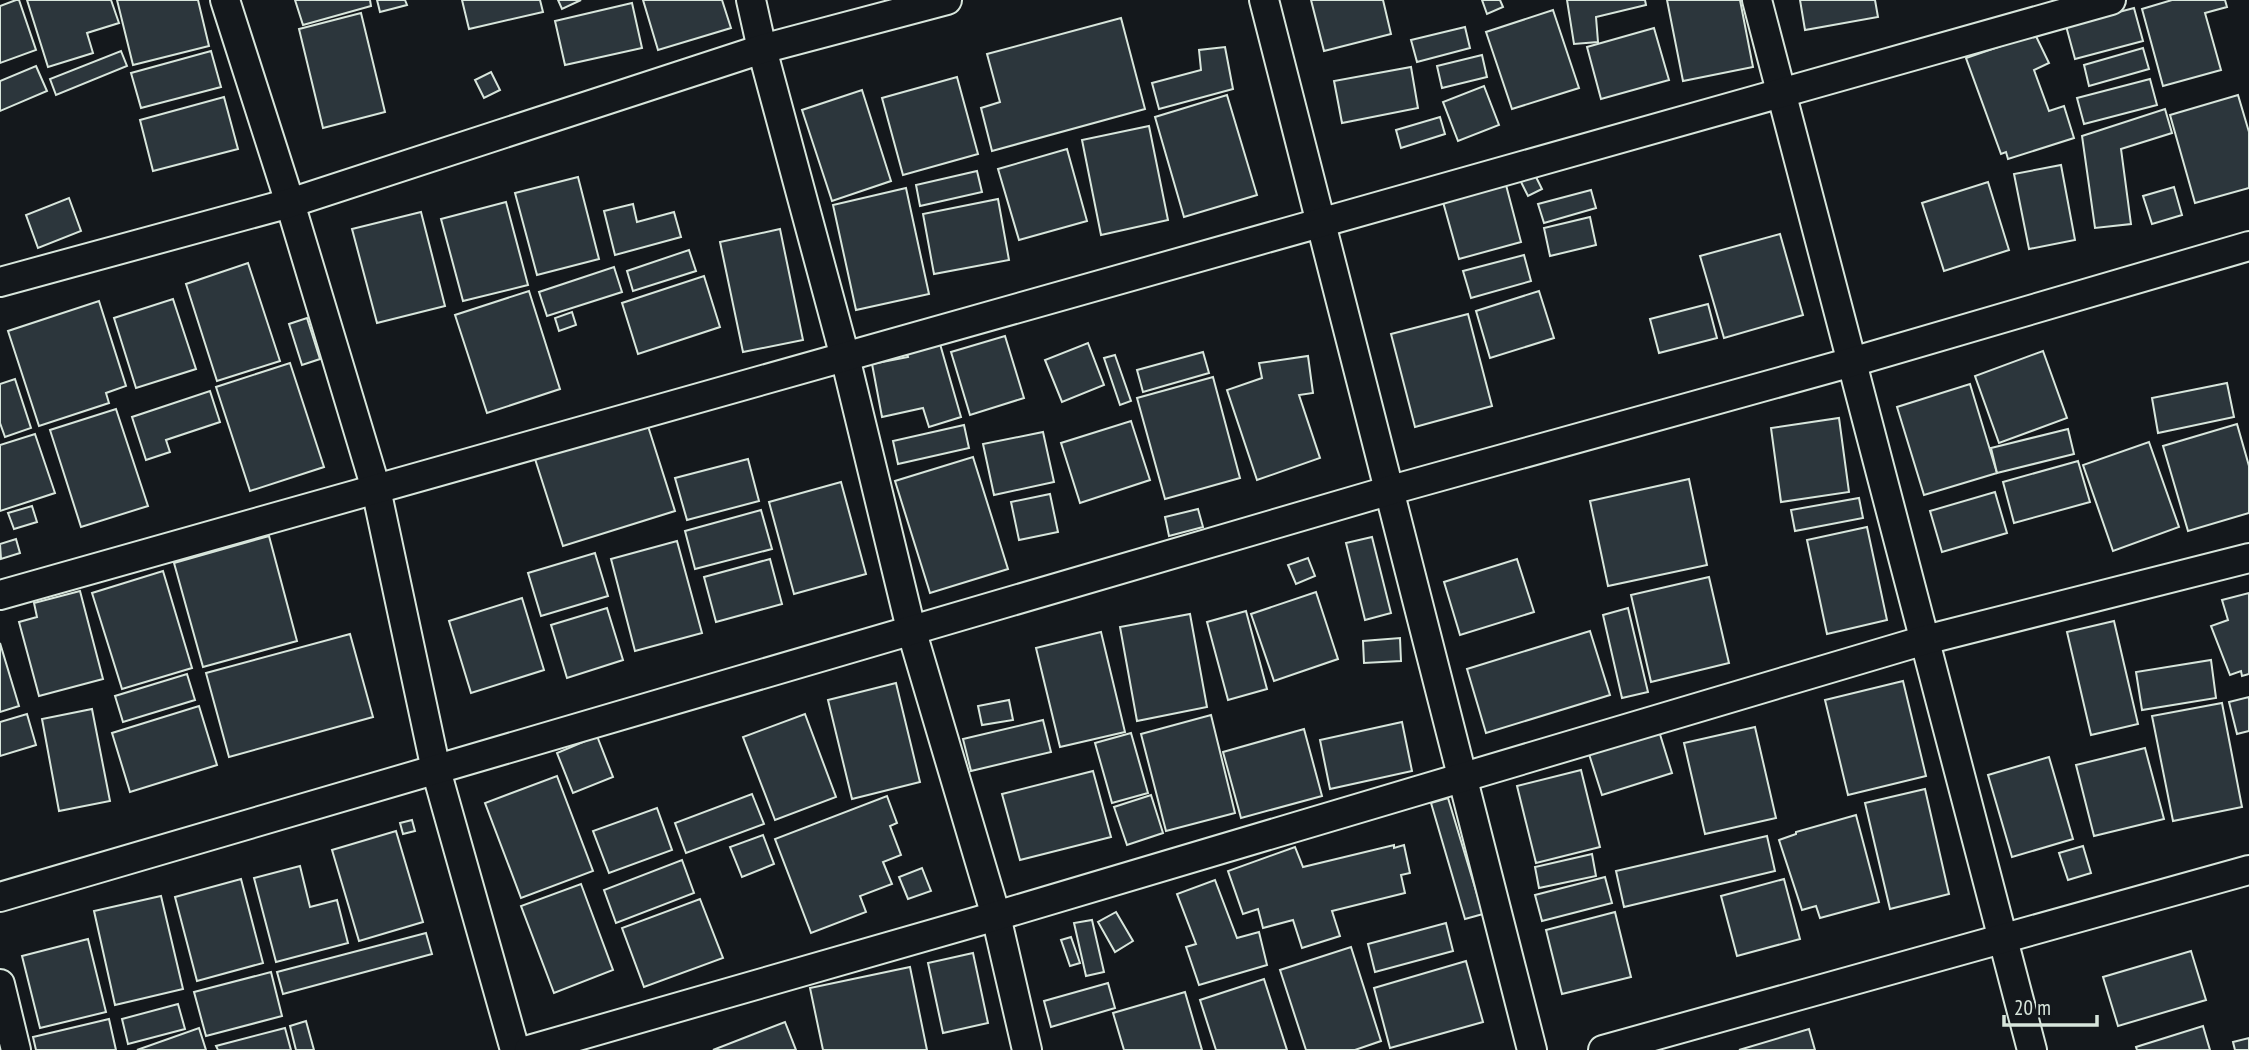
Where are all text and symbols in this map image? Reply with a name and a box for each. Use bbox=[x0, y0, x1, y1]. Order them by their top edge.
scale bar bbox=[2004, 984, 2097, 1028]
text: 20 m bbox=[2014, 994, 2051, 1021]

